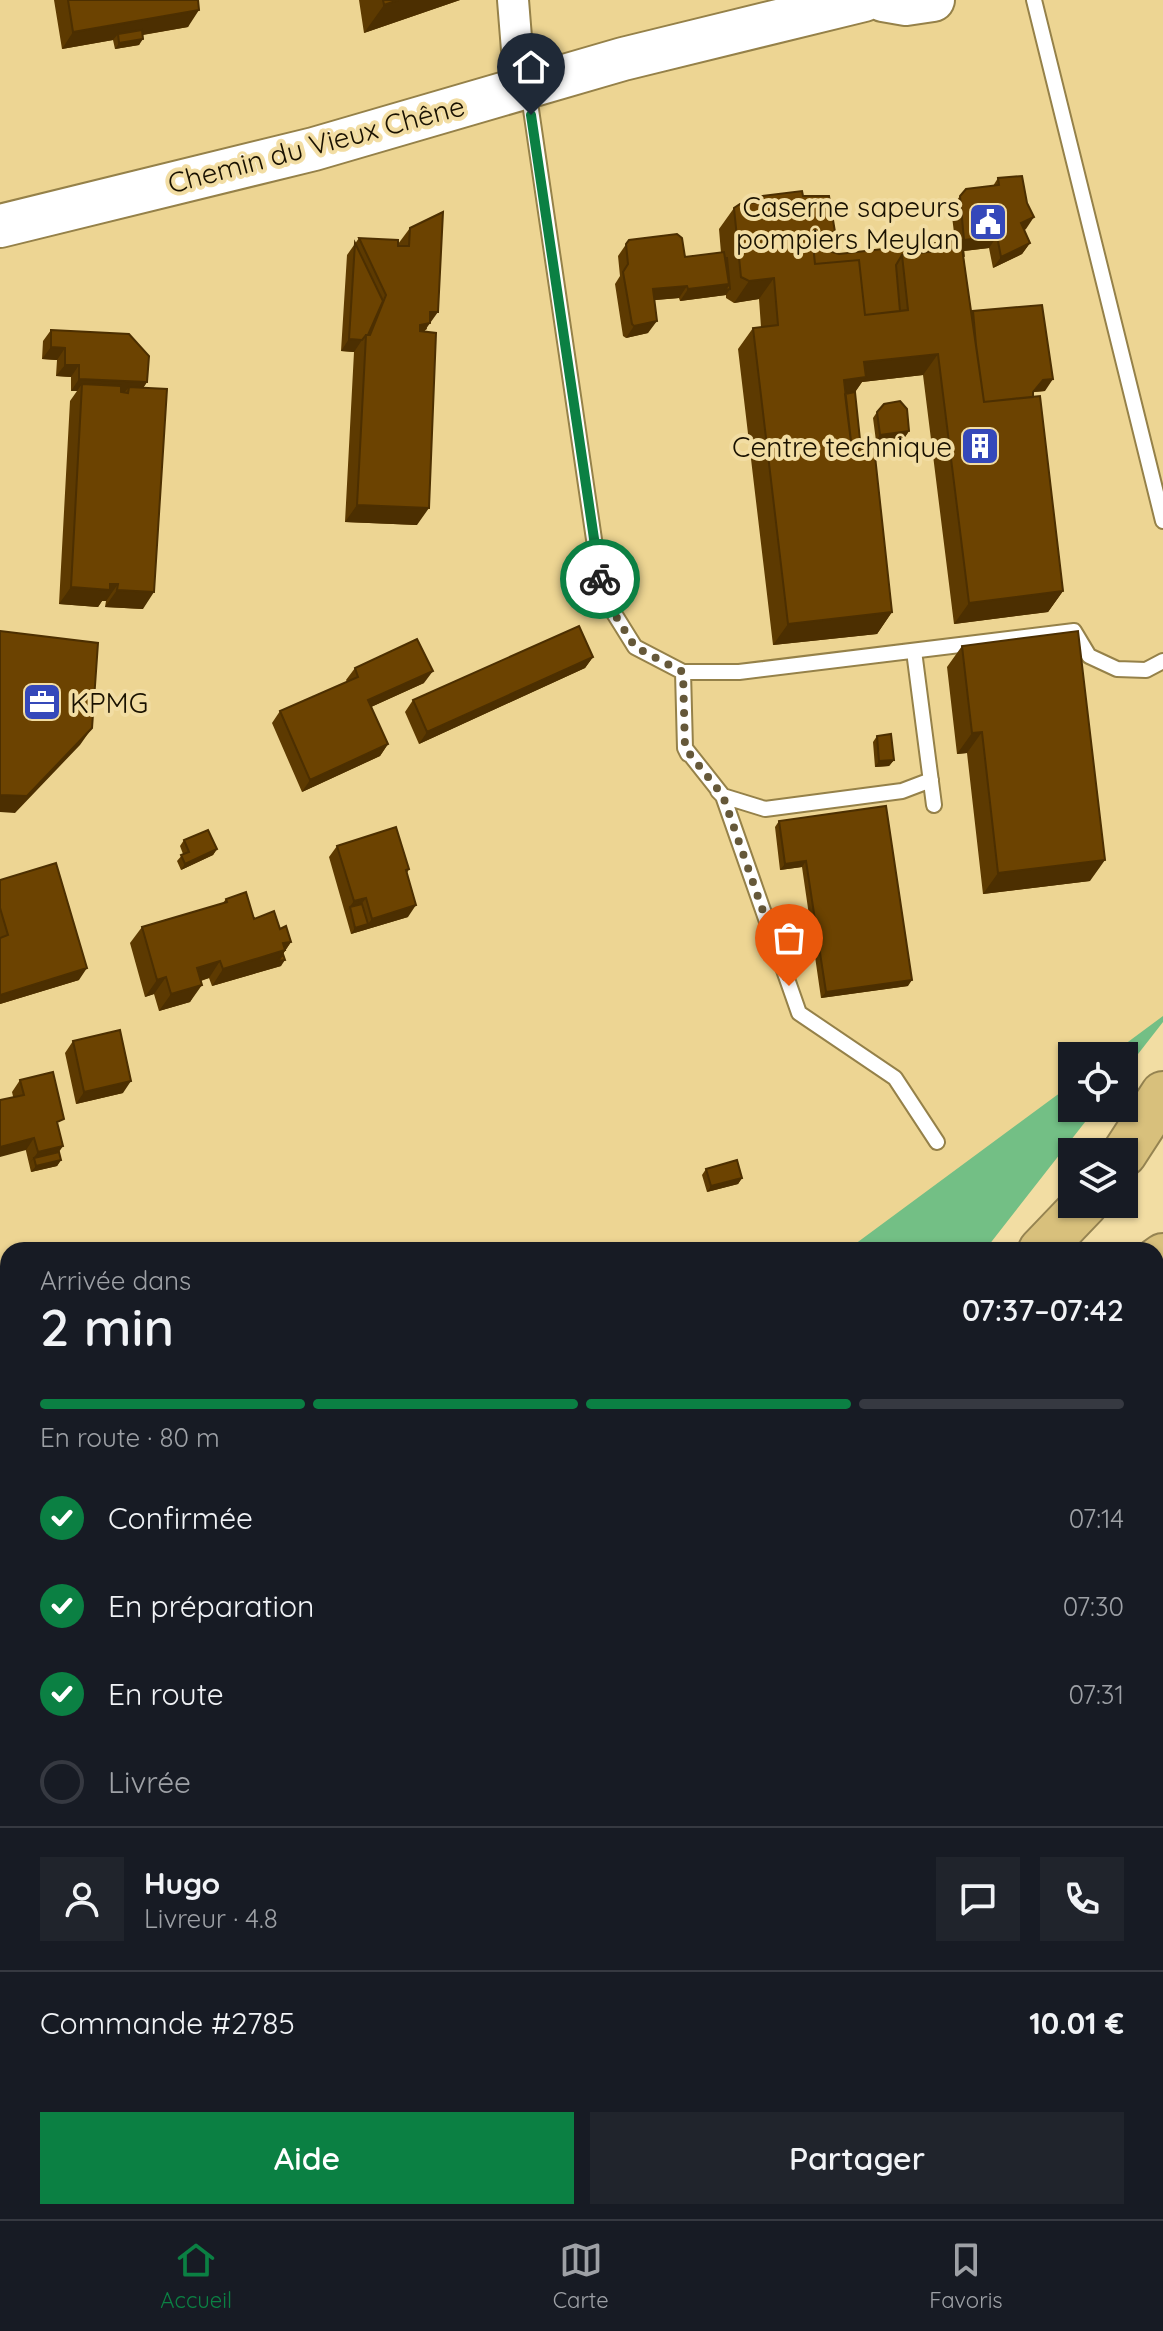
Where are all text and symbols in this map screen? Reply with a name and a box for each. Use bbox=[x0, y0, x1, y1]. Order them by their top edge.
pin bbox=[497, 33, 565, 115]
icon: home bbox=[509, 45, 553, 89]
street label: Chemin du Vieux Chêne bbox=[164, 88, 468, 200]
place label: Caserne sapeurs pompiers Meylan bbox=[736, 189, 960, 256]
public building icon: Caserne sapeurs pompiers Meylan bbox=[967, 201, 1009, 243]
building icon: Centre technique bbox=[959, 425, 1001, 467]
place label: Centre technique bbox=[732, 429, 952, 464]
courier bbox=[560, 539, 640, 619]
icon: bike bbox=[578, 557, 622, 601]
office icon: KPMG bbox=[21, 681, 63, 723]
place label: KPMG bbox=[70, 685, 148, 720]
pin bbox=[755, 904, 823, 986]
icon: bag bbox=[767, 916, 811, 960]
map controls bbox=[1058, 1042, 1138, 1218]
button: locate bbox=[1058, 1042, 1138, 1122]
button: layers bbox=[1058, 1138, 1138, 1218]
text: Arrivée dans bbox=[40, 1264, 191, 1297]
text: 07:37–07:42 bbox=[962, 1291, 1124, 1329]
text: 2 min bbox=[40, 1294, 174, 1359]
text: En route · 80 m bbox=[40, 1421, 220, 1454]
icon: check bbox=[40, 1496, 84, 1540]
text: Confirmée bbox=[108, 1499, 253, 1537]
text: 07:14 bbox=[1069, 1502, 1124, 1535]
icon: check bbox=[40, 1584, 84, 1628]
text: En préparation bbox=[108, 1587, 314, 1625]
text: 07:30 bbox=[1063, 1590, 1124, 1623]
icon: check bbox=[40, 1672, 84, 1716]
text: En route bbox=[108, 1675, 224, 1713]
text: 07:31 bbox=[1069, 1678, 1124, 1711]
text: Livrée bbox=[108, 1763, 191, 1801]
button: person bbox=[40, 1857, 124, 1941]
button: chat bbox=[936, 1857, 1020, 1941]
button: phone bbox=[1040, 1857, 1124, 1941]
text: Hugo bbox=[144, 1864, 220, 1902]
text: Livreur · 4.8 bbox=[144, 1902, 278, 1935]
text: Commande #2785 bbox=[40, 2004, 295, 2042]
text: 10.01 € bbox=[1029, 2004, 1124, 2042]
button: Aide bbox=[40, 2112, 574, 2204]
button: Partager bbox=[590, 2112, 1124, 2204]
tab: Accueil bbox=[160, 2238, 232, 2314]
tab: Carte bbox=[553, 2238, 609, 2314]
tab: Favoris bbox=[929, 2238, 1003, 2314]

